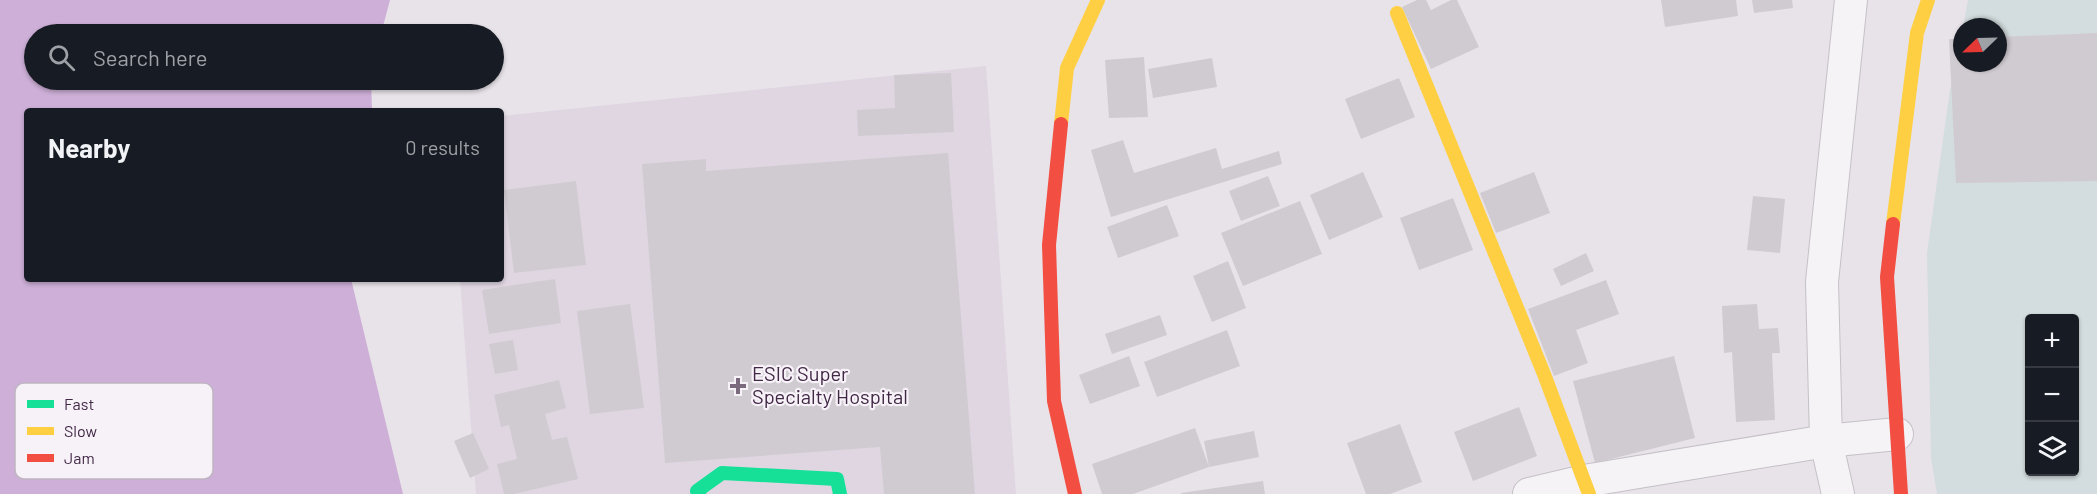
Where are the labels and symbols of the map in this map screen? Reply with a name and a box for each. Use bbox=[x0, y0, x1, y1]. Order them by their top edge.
north arrow bbox=[1953, 18, 2007, 72]
place label: ESIC Super Specialty Hospital bbox=[752, 361, 908, 408]
marker: ESIC Super Specialty Hospital bbox=[729, 377, 747, 395]
legend bbox=[15, 383, 213, 479]
text: Fast bbox=[64, 394, 94, 413]
text: Slow bbox=[64, 421, 97, 440]
text: Jam bbox=[64, 448, 95, 467]

